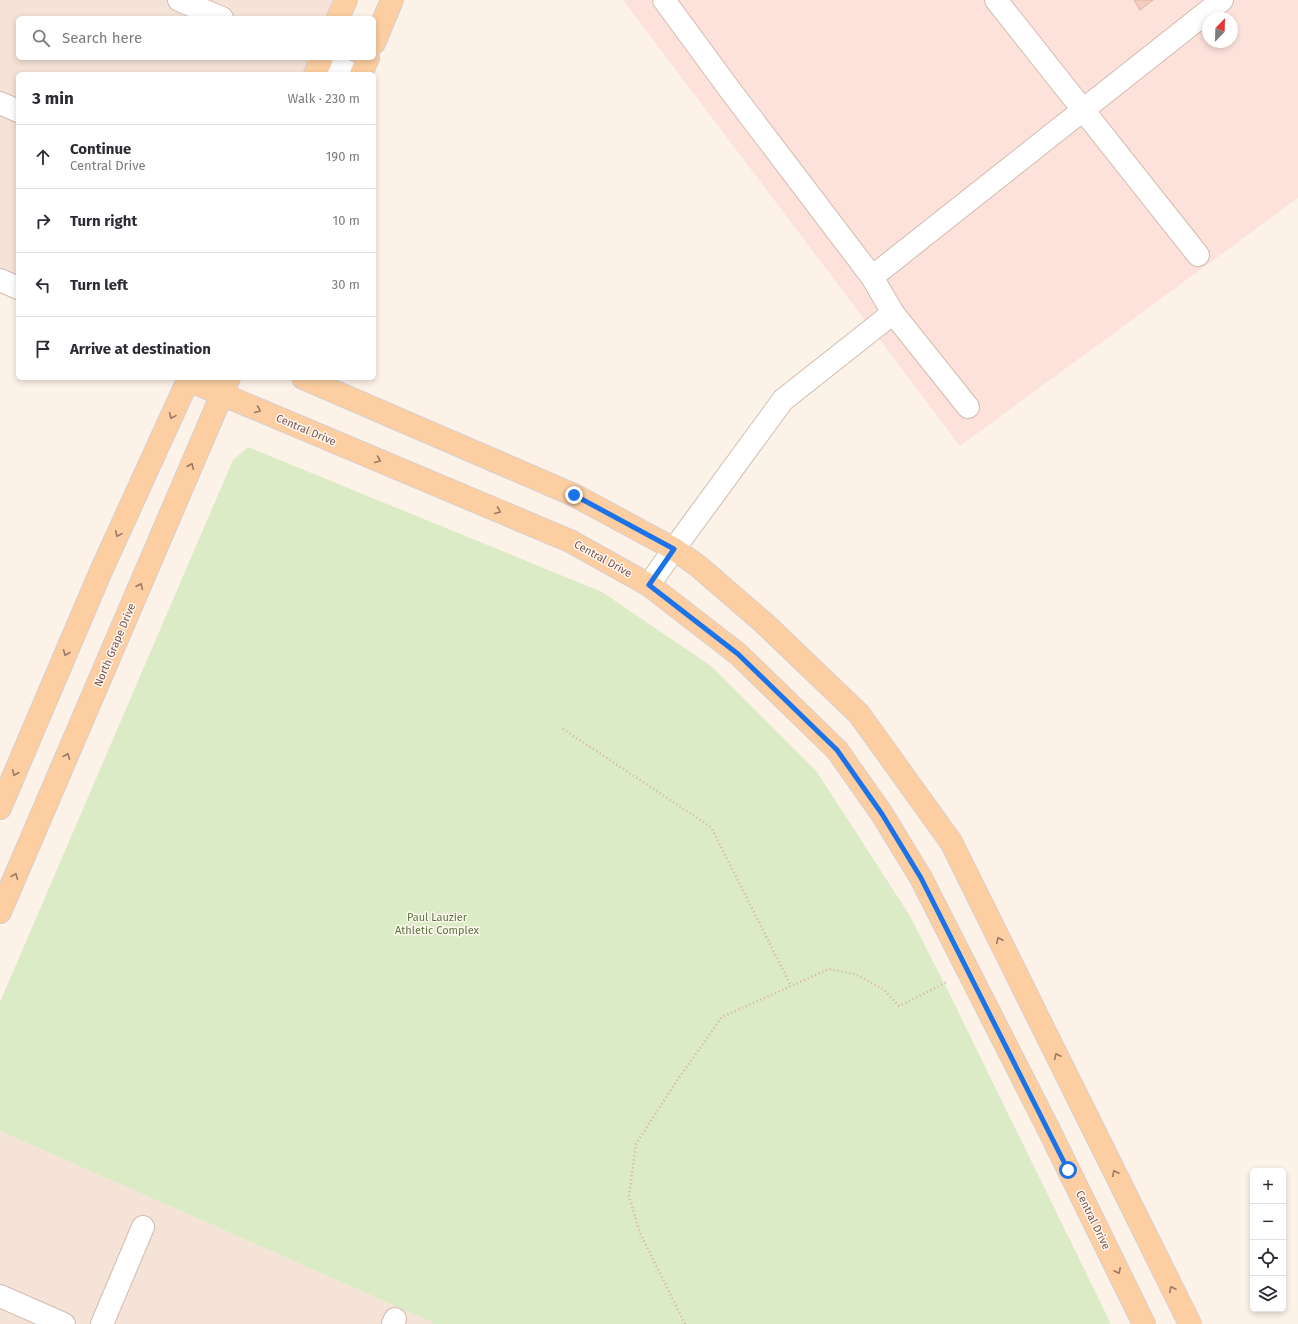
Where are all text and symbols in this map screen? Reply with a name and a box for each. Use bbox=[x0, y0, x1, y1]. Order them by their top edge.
north arrow bbox=[1202, 12, 1238, 48]
search box bbox=[16, 16, 376, 60]
icon: search bbox=[30, 27, 52, 49]
text: Search here bbox=[62, 29, 142, 47]
text: 3 min bbox=[32, 88, 74, 109]
text: Walk · 230 m bbox=[288, 91, 360, 106]
text: Continue bbox=[70, 140, 131, 158]
icon: ahead bbox=[32, 146, 54, 168]
text: 190 m bbox=[326, 149, 360, 164]
text: Central Drive bbox=[70, 158, 146, 173]
icon: right bbox=[32, 210, 54, 232]
text: Turn right bbox=[70, 212, 137, 230]
text: 10 m bbox=[333, 213, 360, 228]
icon: left bbox=[32, 274, 54, 296]
text: Turn left bbox=[70, 276, 128, 294]
text: 30 m bbox=[332, 277, 360, 292]
icon: arrive bbox=[32, 338, 54, 360]
text: Arrive at destination bbox=[70, 340, 211, 358]
one-way arrow bbox=[254, 405, 262, 413]
one-way arrow bbox=[169, 411, 177, 419]
street label: Central Drive bbox=[274, 412, 338, 448]
one-way arrow bbox=[374, 456, 381, 464]
one-way arrow bbox=[187, 463, 195, 470]
route end bbox=[565, 486, 583, 504]
one-way arrow bbox=[494, 506, 501, 514]
one-way arrow bbox=[115, 530, 123, 537]
street label: Central Drive bbox=[572, 538, 634, 580]
one-way arrow bbox=[135, 582, 143, 590]
street label: North Grape Drive bbox=[92, 601, 138, 689]
one-way arrow bbox=[63, 649, 71, 657]
one-way arrow bbox=[62, 753, 70, 760]
one-way arrow bbox=[12, 768, 20, 776]
one-way arrow bbox=[11, 872, 19, 879]
park label: Paul Lauzier Athletic Complex bbox=[395, 911, 480, 937]
one-way arrow bbox=[996, 936, 1004, 944]
one-way arrow bbox=[1054, 1053, 1062, 1060]
route start bbox=[1059, 1161, 1077, 1179]
map controls bbox=[1250, 1168, 1286, 1312]
button: + bbox=[1250, 1168, 1286, 1204]
one-way arrow bbox=[1112, 1169, 1120, 1177]
street label: Central Drive bbox=[1073, 1188, 1113, 1252]
button: − bbox=[1250, 1204, 1286, 1240]
button: locate bbox=[1250, 1240, 1286, 1276]
one-way arrow bbox=[1113, 1267, 1121, 1274]
button: layers bbox=[1250, 1276, 1286, 1312]
one-way arrow bbox=[1170, 1286, 1177, 1293]

